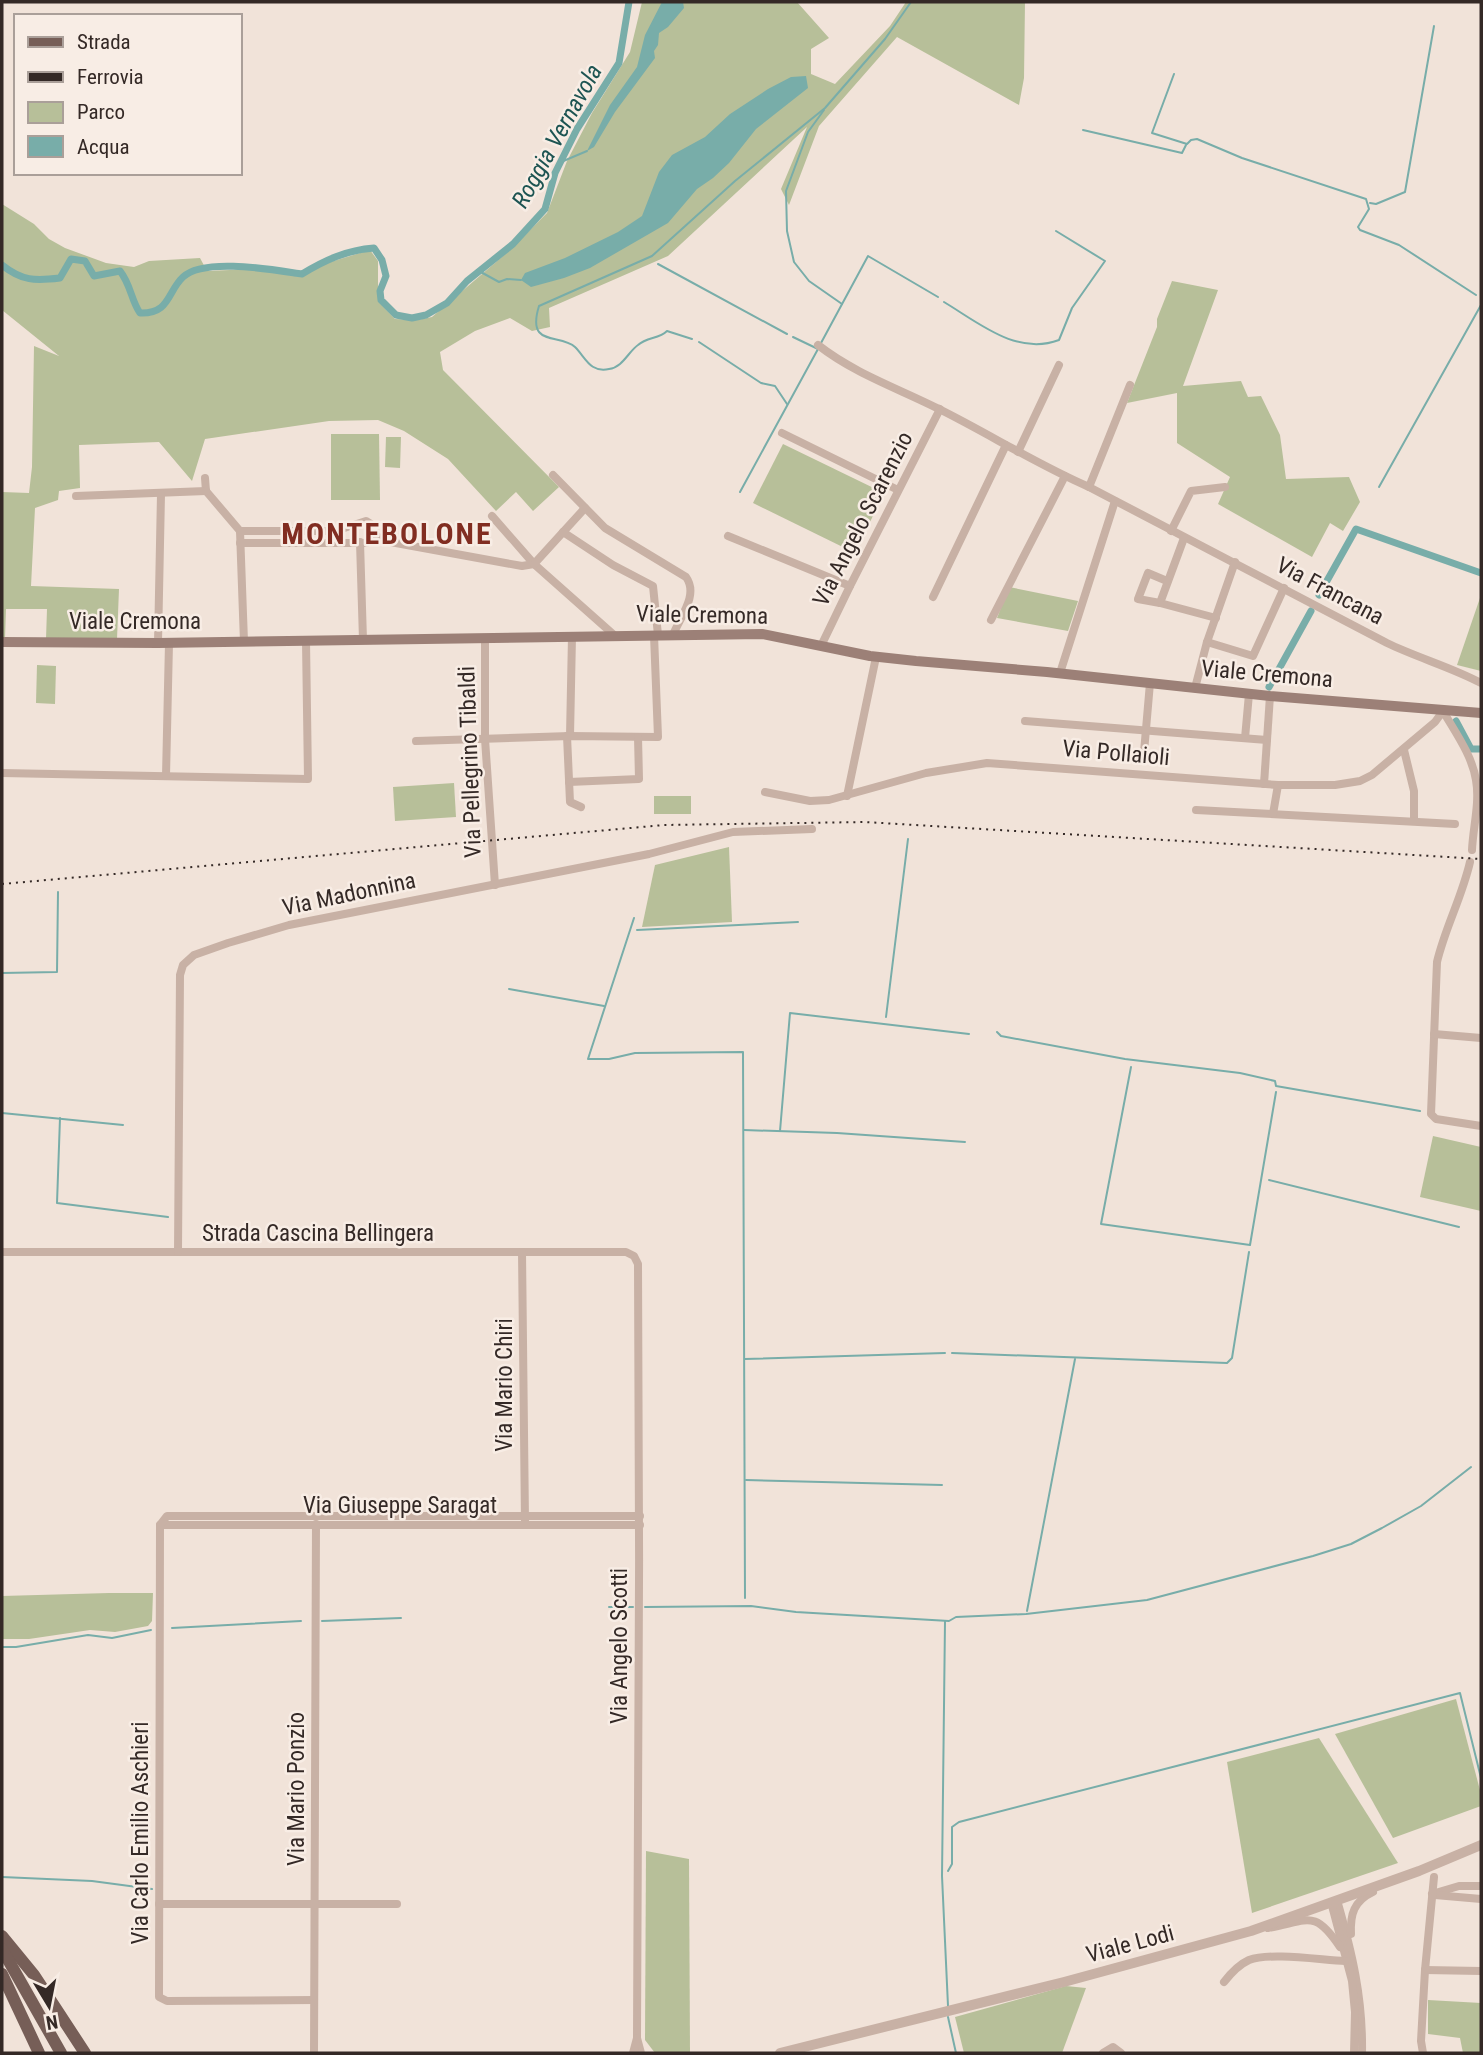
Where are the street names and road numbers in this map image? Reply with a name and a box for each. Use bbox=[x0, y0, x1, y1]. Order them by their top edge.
street label: Via Angelo Scarenzio bbox=[807, 427, 919, 611]
street label: Via Francana bbox=[1272, 551, 1388, 631]
street label: Viale Cremona bbox=[636, 600, 768, 630]
street label: Viale Cremona bbox=[69, 608, 201, 635]
street label: Viale Cremona bbox=[1200, 655, 1334, 693]
street label: Via Pellegrino Tibaldi bbox=[453, 666, 487, 858]
street label: Via Pollaioli bbox=[1061, 735, 1171, 771]
street label: Via Madonnina bbox=[280, 867, 418, 921]
street label: Strada Cascina Bellingera bbox=[202, 1220, 434, 1247]
street label: Via Mario Chiri bbox=[491, 1318, 518, 1452]
street label: Via Giuseppe Saragat bbox=[303, 1492, 497, 1519]
street label: Via Angelo Scotti bbox=[606, 1568, 633, 1724]
street label: Via Mario Ponzio bbox=[283, 1712, 310, 1866]
street label: Via Carlo Emilio Aschieri bbox=[127, 1722, 154, 1944]
street label: Viale Lodi bbox=[1083, 1919, 1177, 1969]

